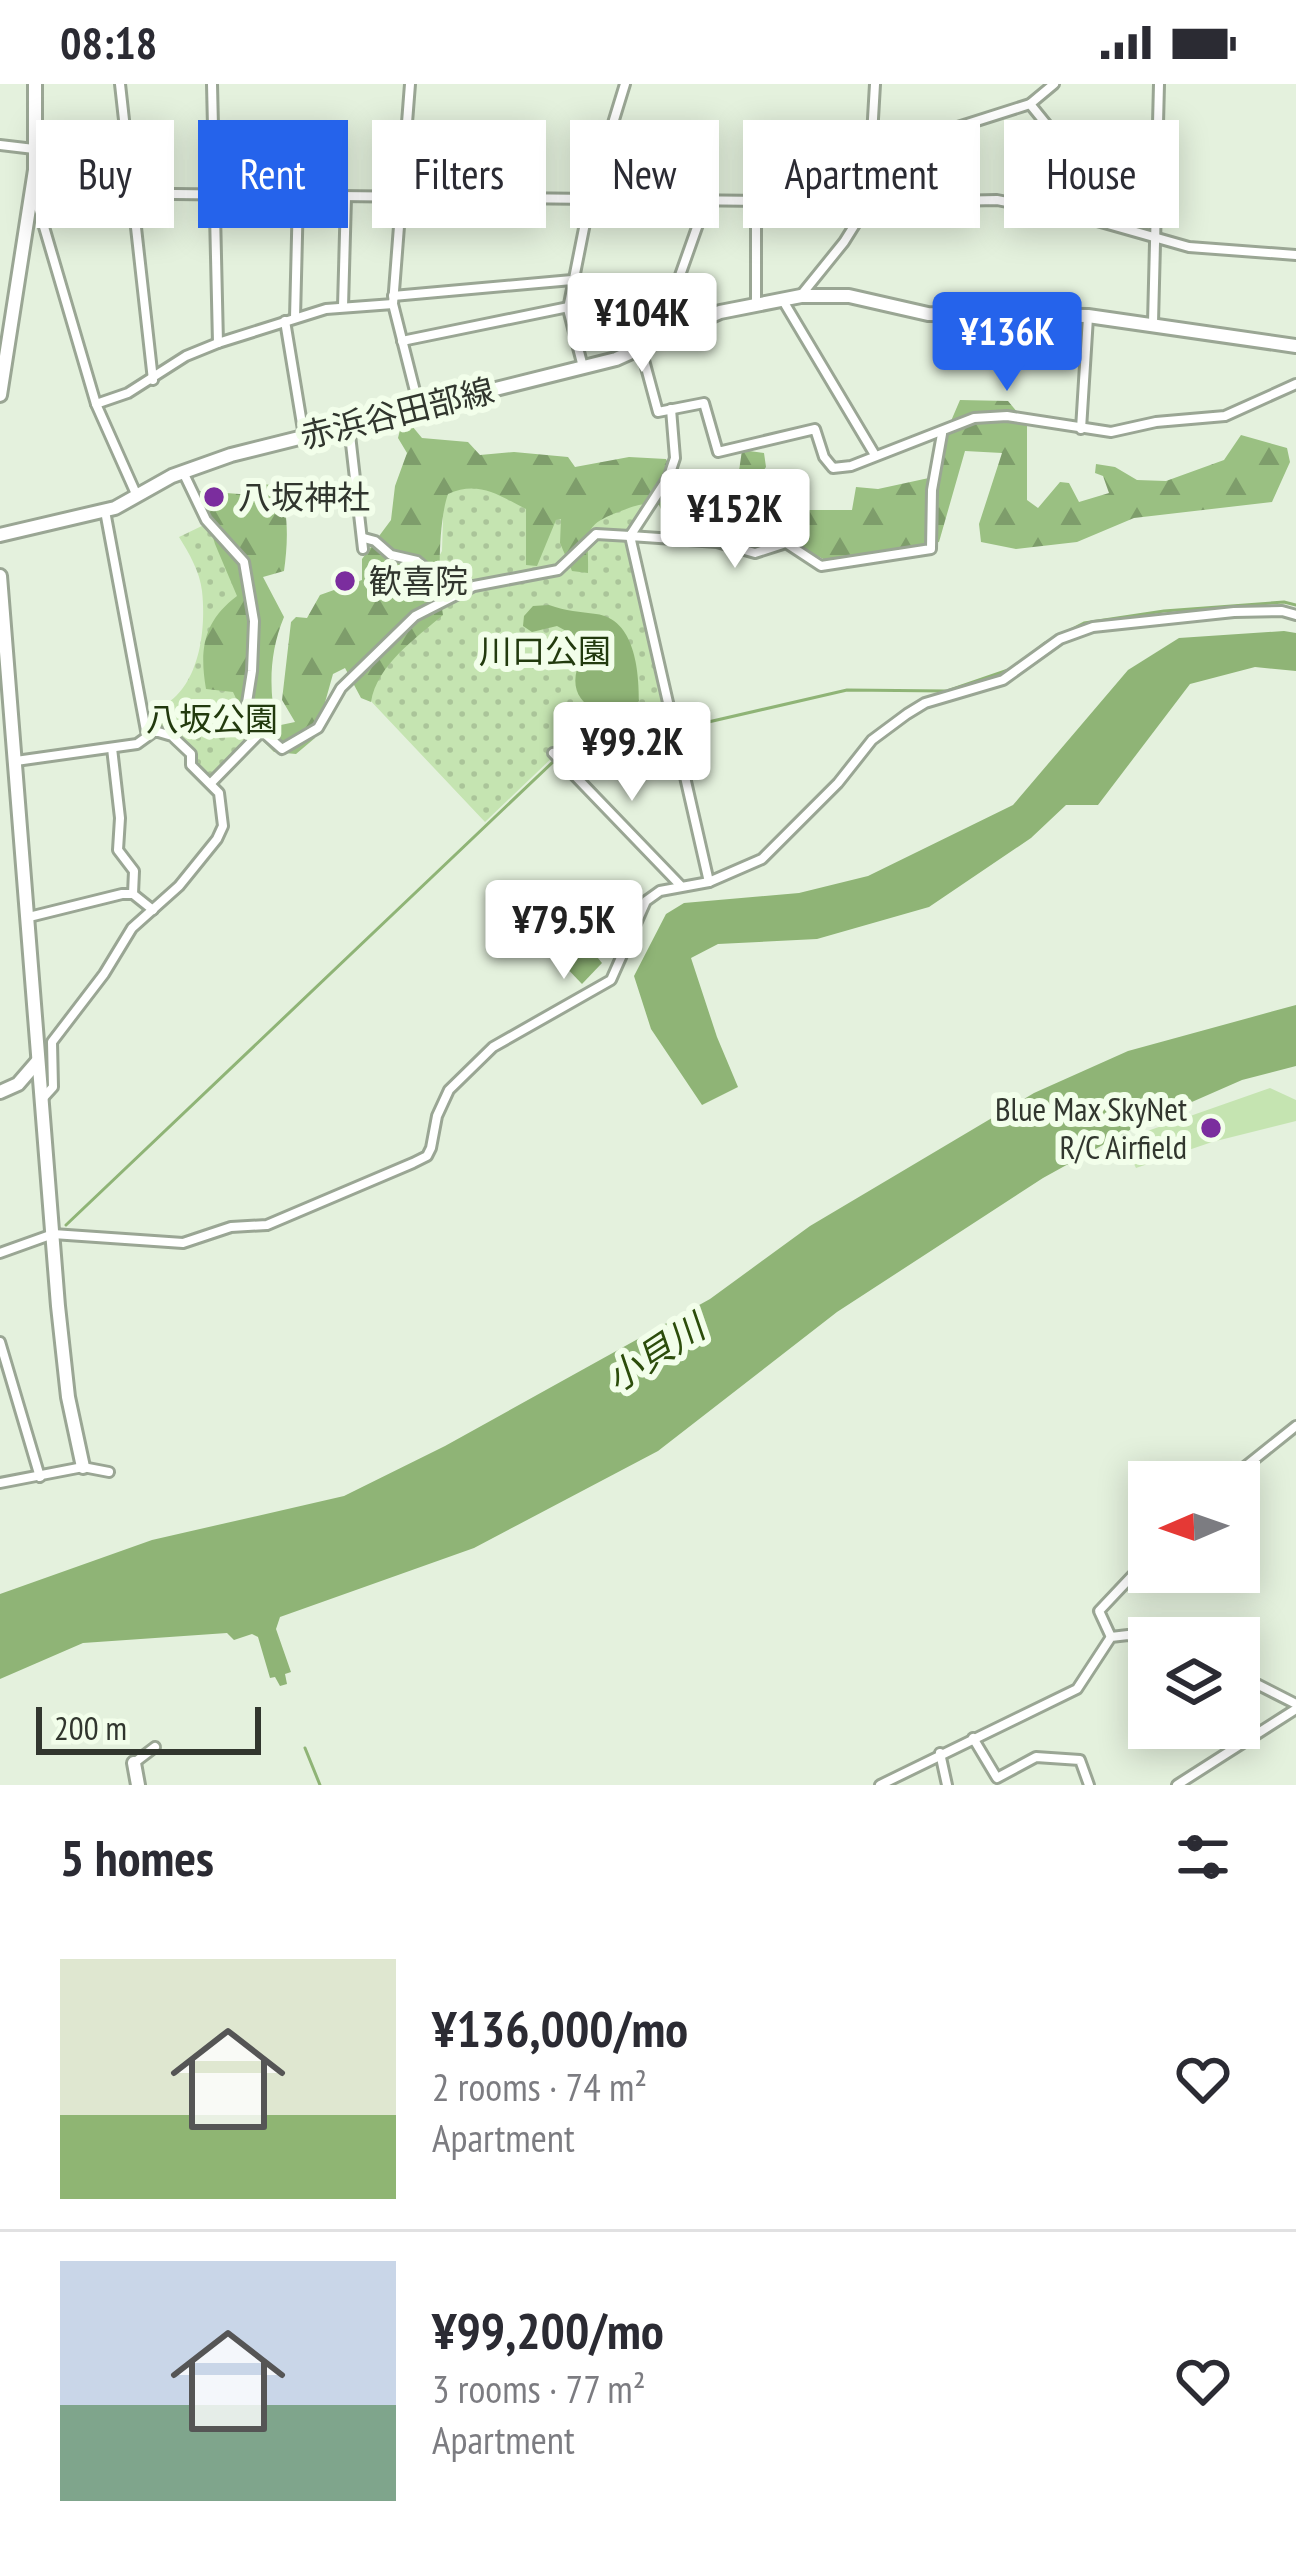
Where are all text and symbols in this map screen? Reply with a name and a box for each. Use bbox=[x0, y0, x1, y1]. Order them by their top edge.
text: 08:18 bbox=[60, 13, 157, 71]
chip: Buy bbox=[36, 120, 174, 228]
chip: Rent bbox=[198, 120, 348, 228]
chip: Filters bbox=[372, 120, 546, 228]
chip: New bbox=[570, 120, 719, 228]
chip: Apartment bbox=[743, 120, 980, 228]
chip: House bbox=[1004, 120, 1179, 228]
pin: ¥104K bbox=[558, 273, 726, 375]
text: ¥104K bbox=[595, 286, 689, 337]
pin: ¥136K bbox=[923, 292, 1091, 394]
text: ¥136K bbox=[960, 305, 1054, 356]
street label: 赤浜谷田部線 bbox=[296, 368, 498, 457]
pin: ¥152K bbox=[651, 469, 819, 571]
place label: 八坂神社 bbox=[238, 475, 370, 518]
text: ¥152K bbox=[688, 482, 782, 533]
marker: 八坂神社 bbox=[201, 484, 227, 510]
place label: 歓喜院 bbox=[369, 559, 468, 602]
marker: 歓喜院 bbox=[332, 568, 358, 594]
park label: 川口公園 bbox=[479, 629, 611, 672]
park label: 八坂公園 bbox=[146, 697, 278, 740]
pin: ¥99.2K bbox=[534, 702, 730, 804]
text: ¥99.2K bbox=[580, 715, 684, 766]
pin: ¥79.5K bbox=[466, 880, 662, 982]
text: ¥79.5K bbox=[512, 893, 616, 944]
place label: Blue Max SkyNet R/C Airfield bbox=[995, 1087, 1187, 1168]
marker: Blue Max SkyNet R/C Airfield bbox=[1198, 1115, 1224, 1141]
water label: 小貝川 bbox=[597, 1301, 716, 1402]
north arrow bbox=[1128, 1461, 1260, 1593]
map controls bbox=[1128, 1461, 1260, 1749]
button: layers bbox=[1128, 1617, 1260, 1749]
scale bar bbox=[36, 1701, 261, 1754]
text: 200 m bbox=[54, 1706, 127, 1749]
text: 5 homes bbox=[60, 1824, 214, 1890]
icon: filters bbox=[1170, 1824, 1236, 1890]
text: ¥136,000/mo bbox=[432, 1995, 688, 2061]
icon: home bbox=[156, 2007, 300, 2151]
icon: heart bbox=[1170, 2046, 1236, 2112]
text: 2 rooms · 74 m² bbox=[432, 2061, 647, 2112]
text: Apartment bbox=[432, 2112, 575, 2163]
text: ¥99,200/mo bbox=[432, 2297, 664, 2363]
icon: home bbox=[156, 2309, 300, 2453]
icon: heart bbox=[1170, 2348, 1236, 2414]
text: 3 rooms · 77 m² bbox=[432, 2363, 646, 2414]
text: Apartment bbox=[432, 2414, 575, 2465]

